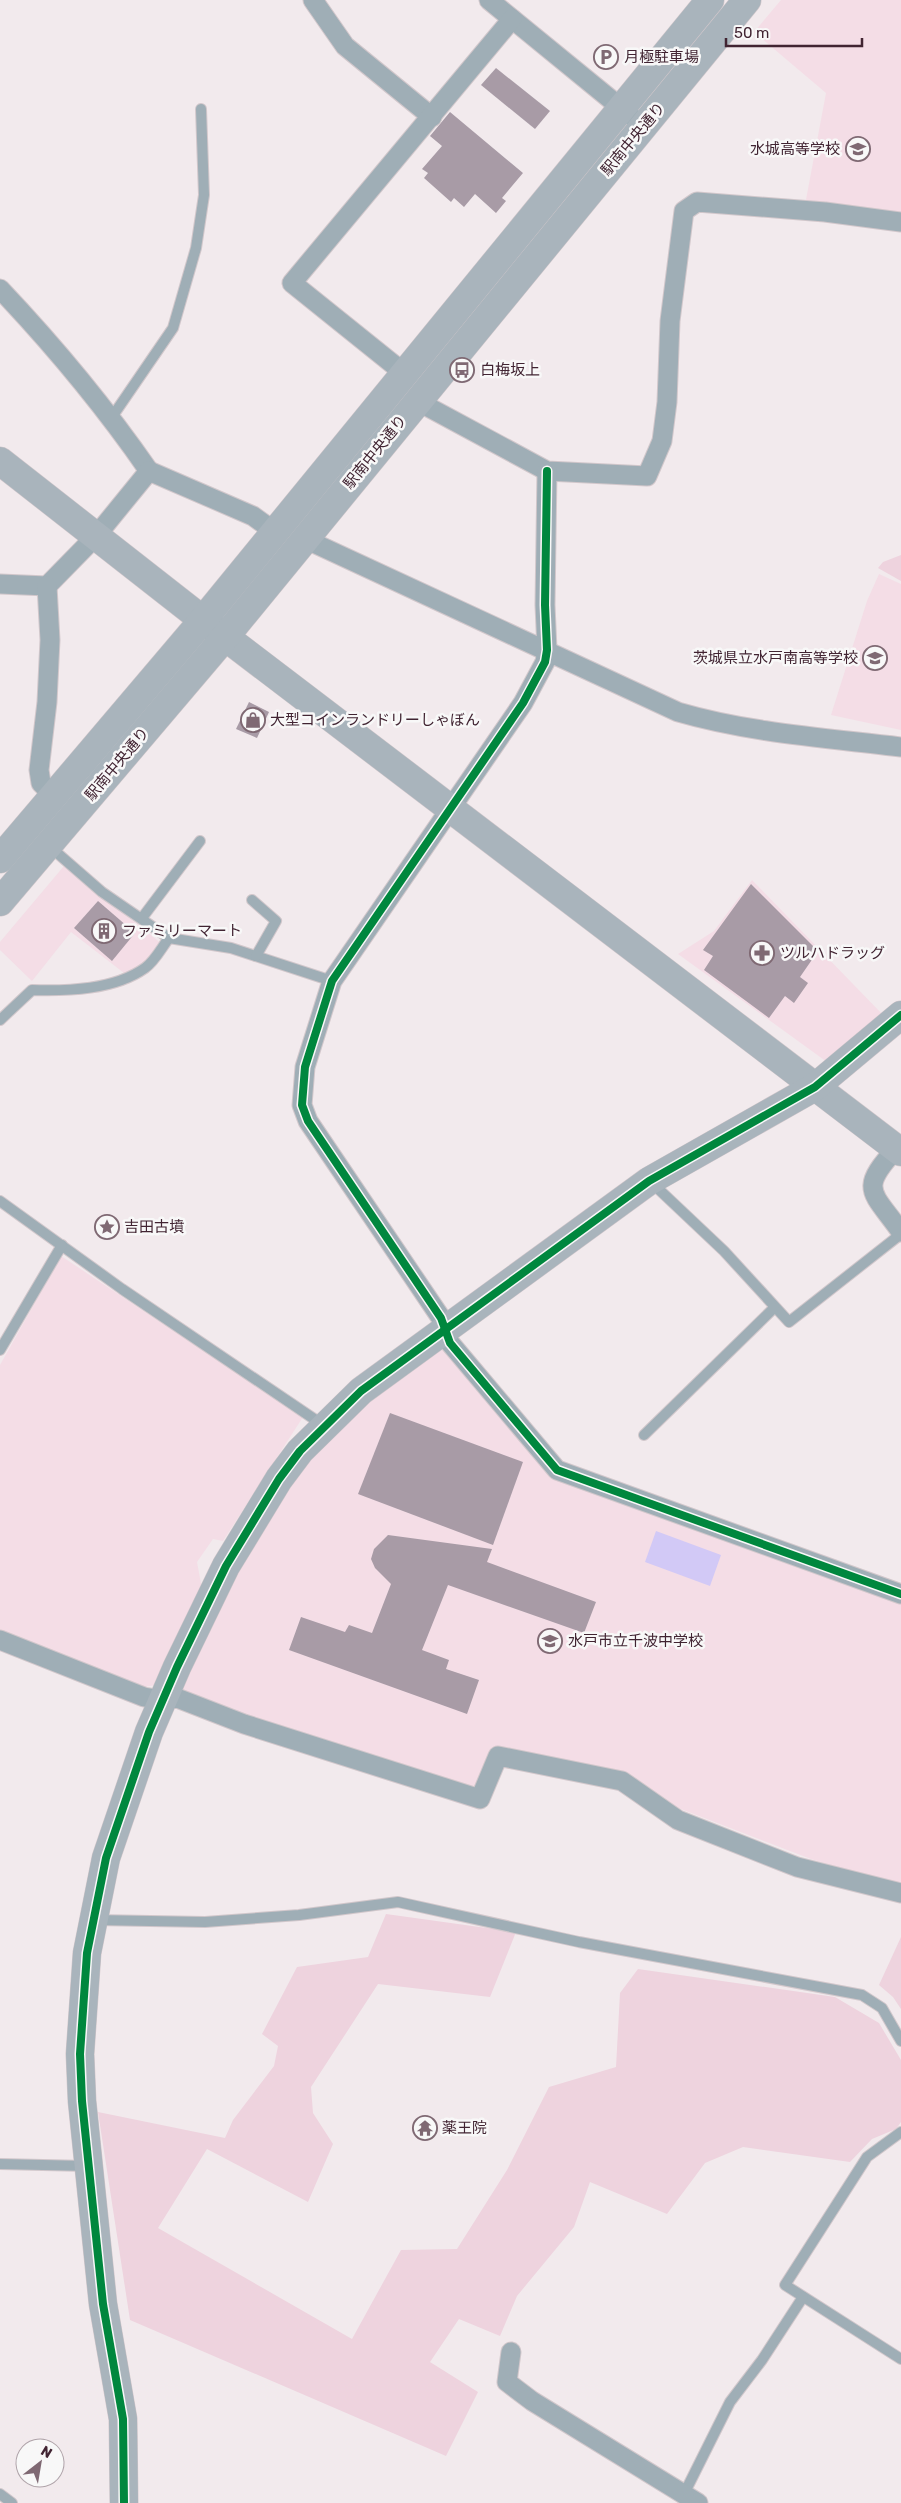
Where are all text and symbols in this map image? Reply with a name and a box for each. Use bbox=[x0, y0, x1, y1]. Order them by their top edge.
scale bar bbox=[726, 15, 862, 47]
text: 50 m bbox=[734, 24, 769, 42]
parking icon: 月極駐車場 bbox=[593, 44, 619, 70]
place label: 月極駐車場 bbox=[624, 48, 699, 66]
street label: 駅南中央通り bbox=[597, 99, 669, 179]
school or university icon: 水城高等学校 bbox=[845, 136, 871, 162]
place label: 水城高等学校 bbox=[750, 140, 840, 158]
bus stop icon: 白梅坂上 bbox=[449, 357, 475, 383]
place label: 白梅坂上 bbox=[480, 361, 540, 379]
street label: 駅南中央通り bbox=[340, 411, 410, 493]
school or university icon: 茨城県立水戸南高等学校 bbox=[862, 645, 888, 671]
place label: 茨城県立水戸南高等学校 bbox=[693, 649, 858, 667]
shop icon: 大型コインランドリーしゃぼん bbox=[240, 707, 266, 733]
place label: 大型コインランドリーしゃぼん bbox=[270, 711, 480, 729]
street label: 駅南中央通り bbox=[81, 724, 153, 804]
building icon: ファミリーマート bbox=[91, 918, 117, 944]
place label: ファミリーマート bbox=[122, 922, 242, 940]
pharmacy icon: ツルハドラッグ bbox=[749, 940, 775, 966]
place label: ツルハドラッグ bbox=[780, 944, 885, 962]
place icon: 吉田古墳 bbox=[94, 1214, 120, 1240]
place label: 吉田古墳 bbox=[124, 1218, 184, 1236]
school or university icon: 水戸市立千波中学校 bbox=[537, 1628, 563, 1654]
place label: 水戸市立千波中学校 bbox=[568, 1632, 703, 1650]
temple icon: 薬王院 bbox=[412, 2115, 438, 2141]
place label: 薬王院 bbox=[442, 2119, 487, 2137]
north arrow bbox=[15, 2438, 65, 2488]
text: N bbox=[38, 2442, 55, 2462]

